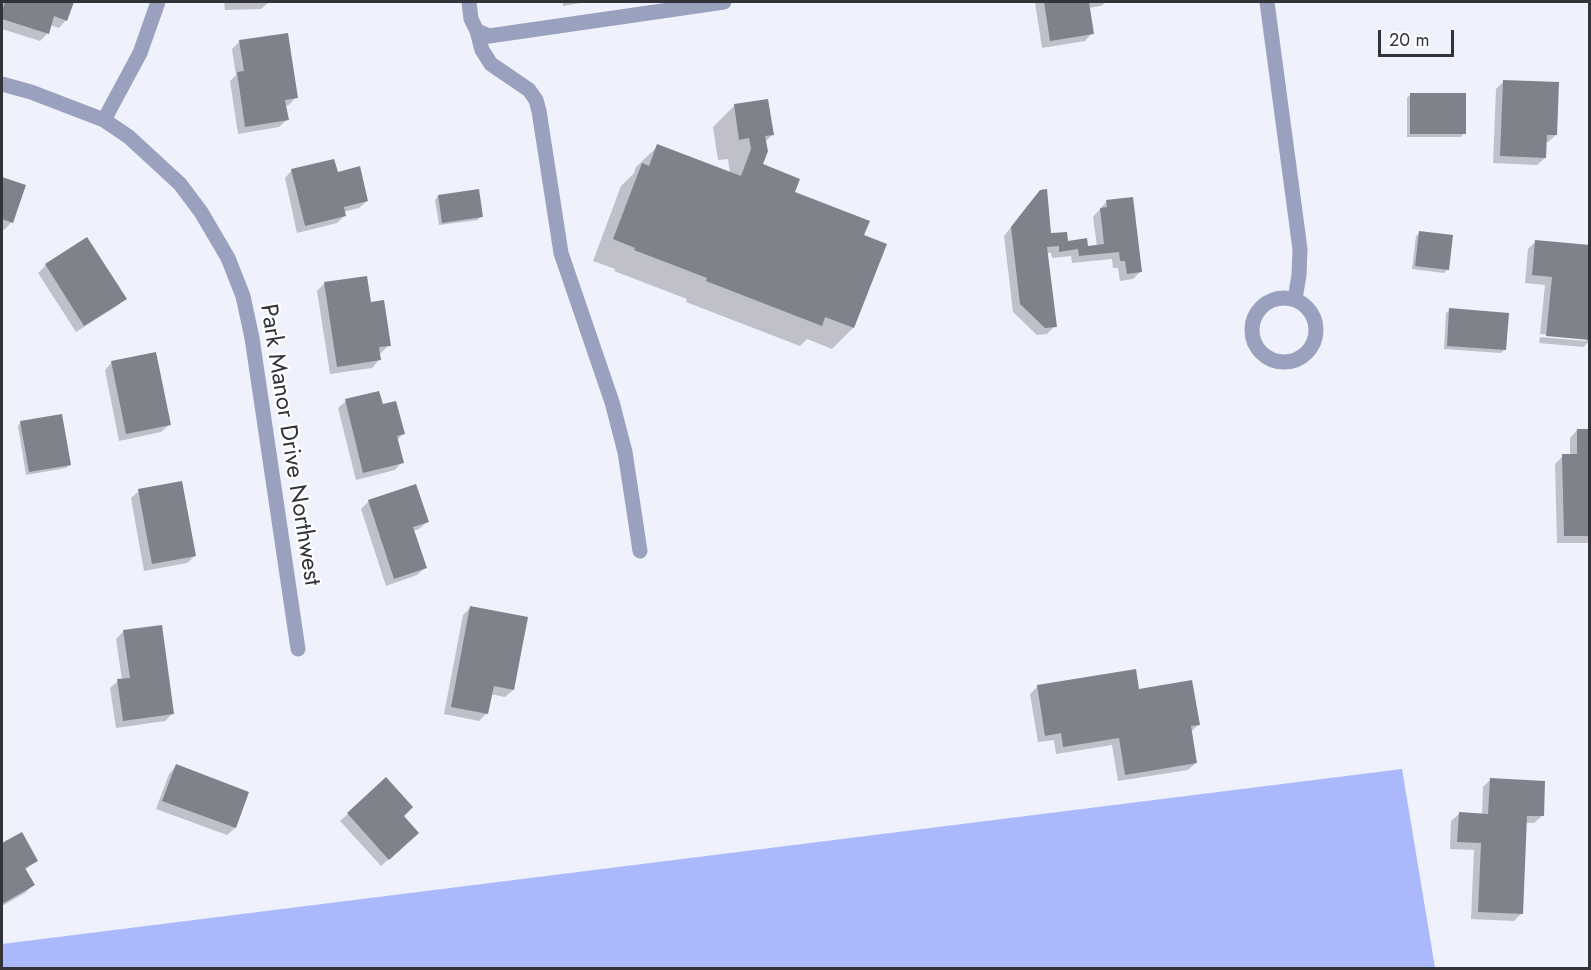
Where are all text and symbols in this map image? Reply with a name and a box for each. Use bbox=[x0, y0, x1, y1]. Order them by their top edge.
scale bar bbox=[1381, 18, 1458, 56]
text: 20 m bbox=[1389, 27, 1429, 53]
street label: Park Manor Drive Northwest bbox=[253, 302, 325, 588]

